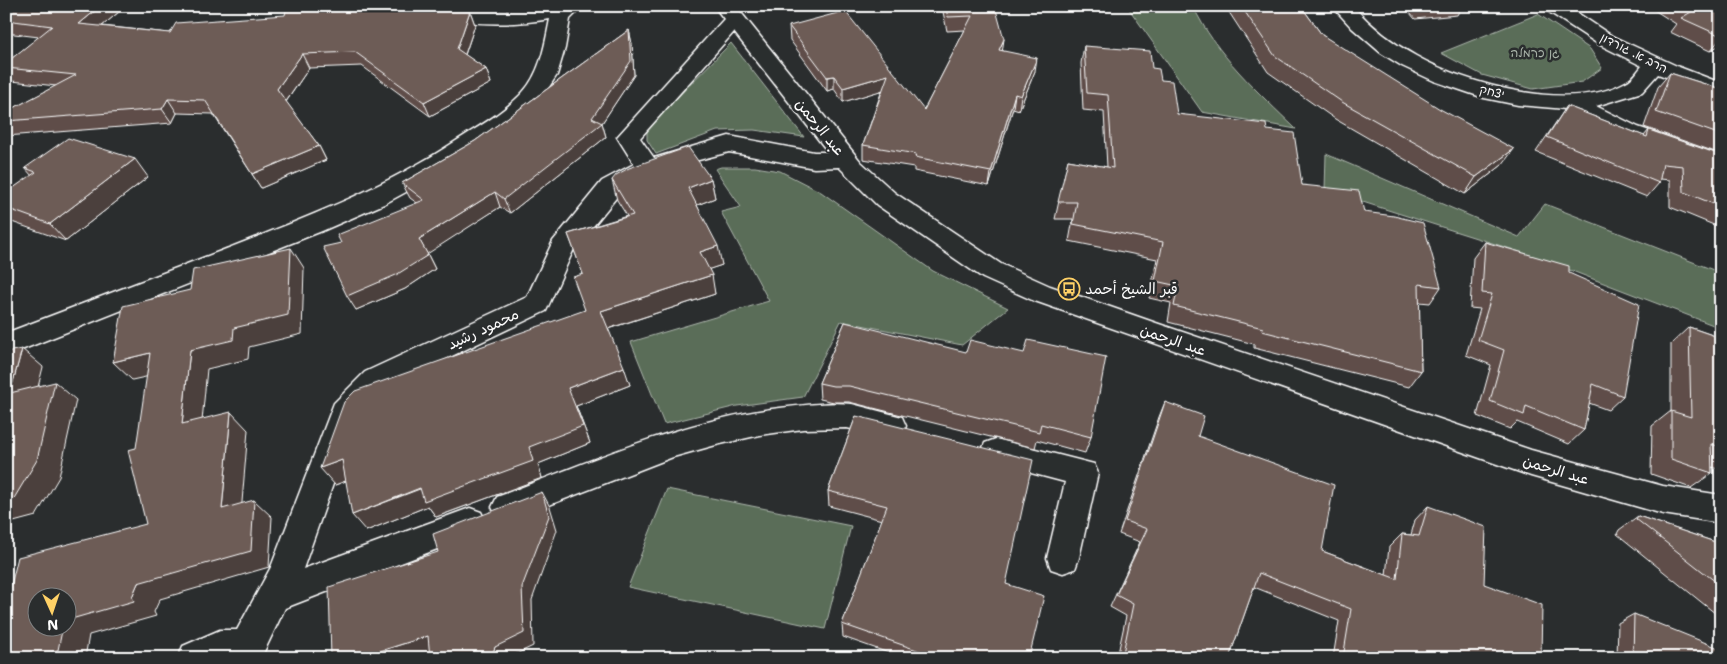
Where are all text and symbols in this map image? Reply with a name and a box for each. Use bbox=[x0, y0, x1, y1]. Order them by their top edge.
street label: הרב א. גורדון bbox=[1598, 29, 1670, 77]
park label: גן כרמלה bbox=[1510, 45, 1560, 61]
street label: יצחק bbox=[1478, 81, 1506, 103]
street label: عبد الرحمن bbox=[791, 94, 849, 160]
bus stop icon: قبر الشيخ أحمد bbox=[1057, 277, 1081, 301]
place label: قبر الشيخ أحمد bbox=[1085, 279, 1178, 299]
street label: محمود رشيد bbox=[444, 304, 522, 354]
street label: عبد الرحمن bbox=[1138, 319, 1208, 361]
street label: عبد الرحمن bbox=[1521, 450, 1591, 490]
north arrow bbox=[28, 586, 78, 636]
text: N bbox=[47, 616, 59, 634]

